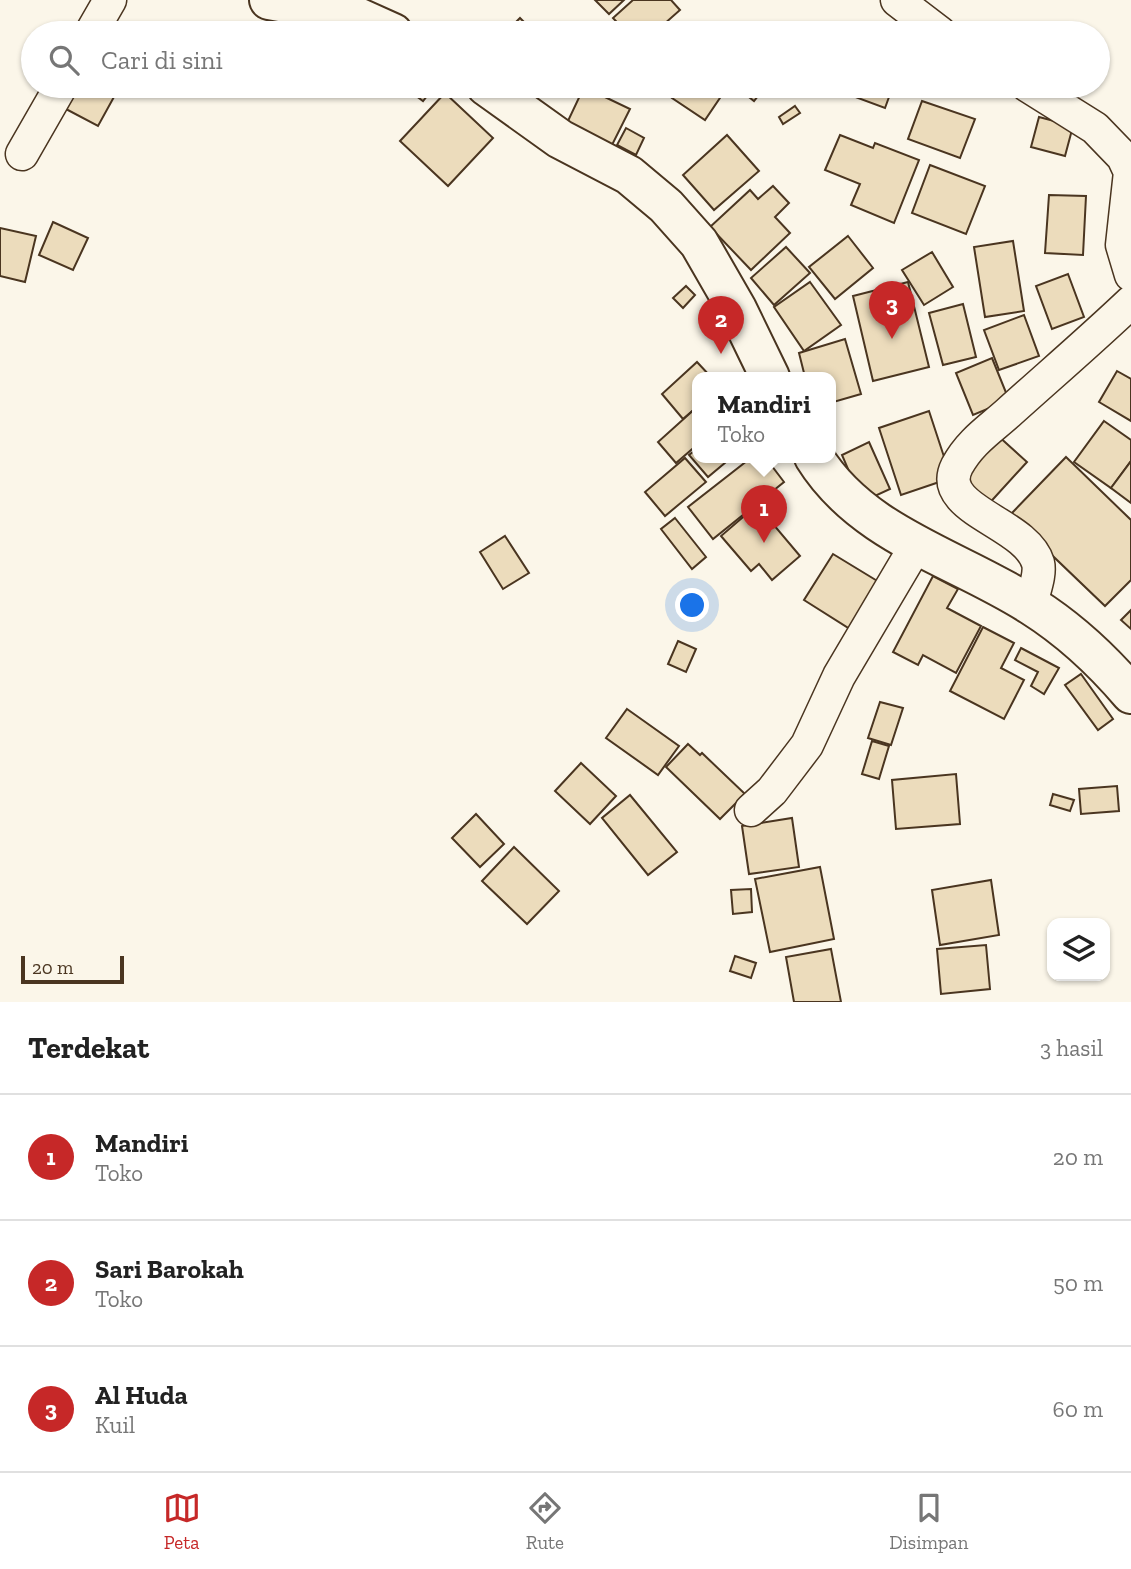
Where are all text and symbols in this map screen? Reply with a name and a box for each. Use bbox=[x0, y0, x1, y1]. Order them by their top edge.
search box bbox=[21, 21, 1110, 98]
icon: search bbox=[45, 41, 83, 79]
text: Cari di sini bbox=[101, 44, 223, 76]
pin: 3 bbox=[869, 281, 915, 339]
pin: 2 bbox=[698, 296, 744, 354]
popup bbox=[692, 372, 836, 463]
text: Mandiri bbox=[717, 388, 811, 420]
text: Toko bbox=[717, 420, 765, 448]
pin: 1 bbox=[741, 485, 787, 543]
your location bbox=[675, 588, 709, 622]
map controls bbox=[1047, 918, 1110, 981]
button: layers bbox=[1047, 918, 1110, 981]
scale bar bbox=[21, 953, 124, 985]
text: 20 m bbox=[32, 956, 73, 979]
text: Terdekat bbox=[28, 1030, 149, 1066]
text: 3 hasil bbox=[1040, 1034, 1103, 1062]
text: Mandiri bbox=[95, 1127, 189, 1159]
text: 1 bbox=[46, 1143, 56, 1171]
text: 20 m bbox=[1053, 1143, 1103, 1171]
text: Toko bbox=[95, 1159, 143, 1187]
text: Sari Barokah bbox=[95, 1253, 244, 1285]
text: 2 bbox=[45, 1269, 57, 1297]
text: 50 m bbox=[1053, 1269, 1103, 1297]
text: Toko bbox=[95, 1285, 143, 1313]
text: Al Huda bbox=[95, 1379, 188, 1411]
text: 3 bbox=[45, 1395, 57, 1423]
text: 60 m bbox=[1052, 1395, 1103, 1423]
text: Kuil bbox=[95, 1411, 135, 1439]
tab: Peta bbox=[163, 1489, 201, 1554]
tab: Rute bbox=[526, 1489, 564, 1554]
tab: Disimpan bbox=[889, 1489, 968, 1554]

